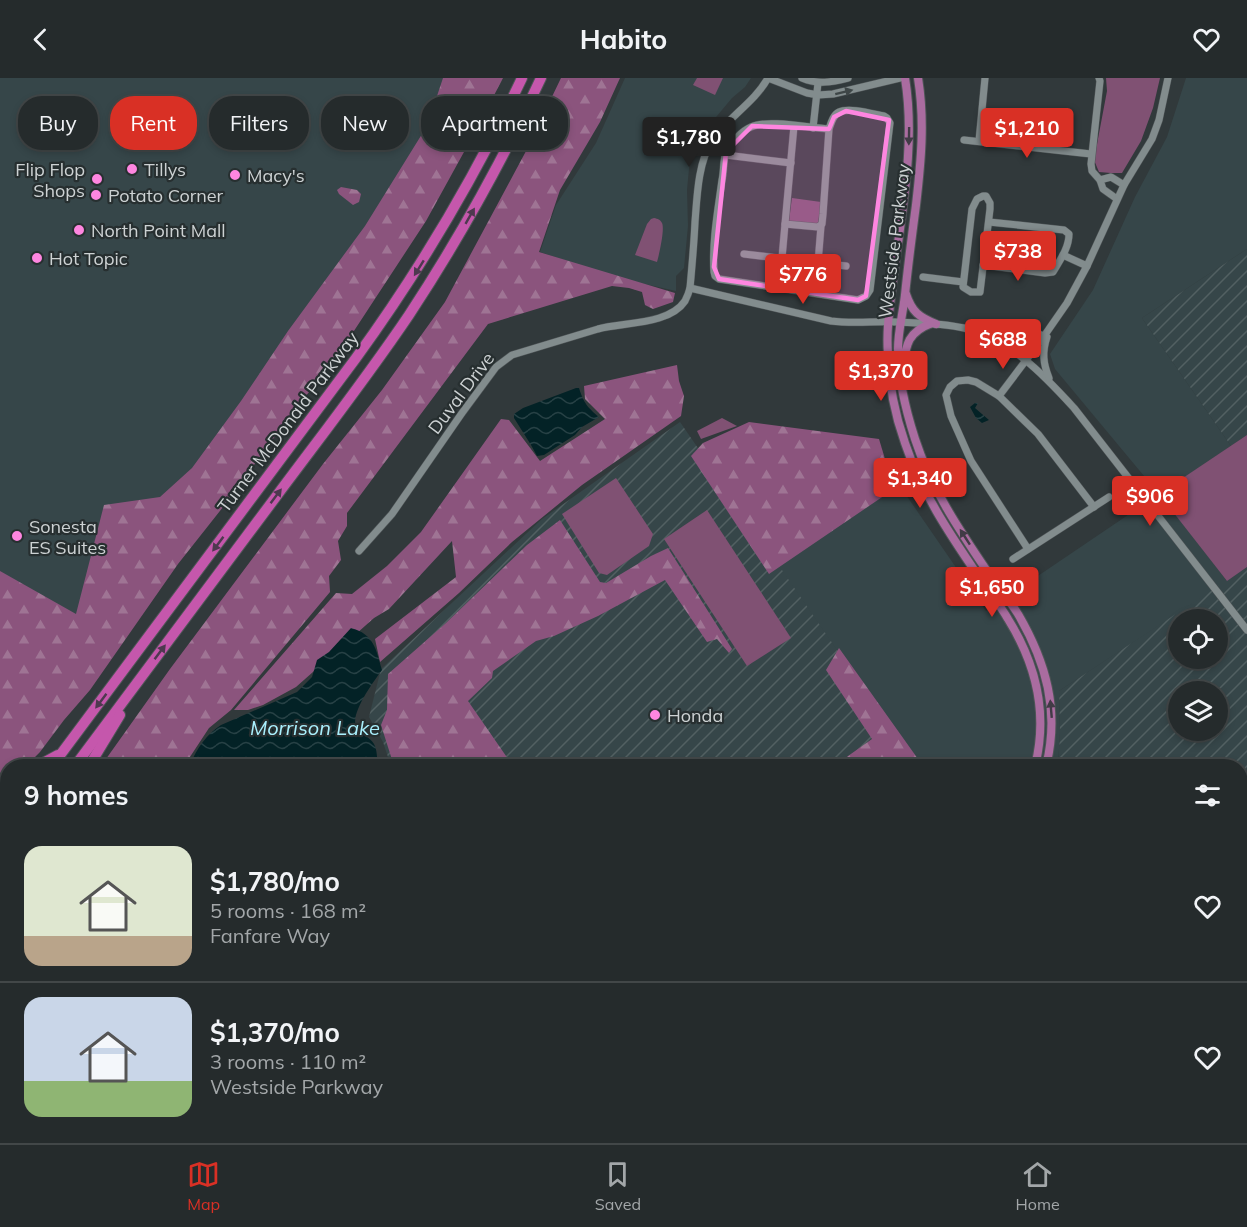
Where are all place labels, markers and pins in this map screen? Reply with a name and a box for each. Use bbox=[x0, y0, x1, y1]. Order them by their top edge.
pin: $1,210 bbox=[978, 108, 1076, 159]
pin: $1,780 bbox=[640, 117, 738, 168]
place label: Flip Flop Shops bbox=[15, 158, 85, 202]
place label: Tillys bbox=[144, 158, 186, 181]
marker: Tillys bbox=[125, 162, 139, 176]
place label: Macy's bbox=[247, 164, 305, 187]
marker: Macy's bbox=[228, 168, 242, 182]
marker: Flip Flop Shops bbox=[90, 172, 104, 186]
place label: Potato Corner bbox=[108, 184, 224, 207]
marker: Potato Corner bbox=[89, 188, 103, 202]
place label: North Point Mall bbox=[91, 219, 226, 242]
marker: North Point Mall bbox=[72, 223, 86, 237]
pin: $738 bbox=[982, 231, 1054, 282]
place label: Hot Topic bbox=[49, 247, 128, 270]
marker: Hot Topic bbox=[30, 251, 44, 265]
pin: $776 bbox=[767, 254, 839, 305]
pin: $688 bbox=[967, 319, 1039, 370]
pin: $1,370 bbox=[832, 351, 930, 402]
pin: $1,340 bbox=[871, 458, 969, 509]
pin: $906 bbox=[1114, 476, 1186, 527]
place label: Sonesta ES Suites bbox=[29, 515, 106, 559]
marker: Sonesta ES Suites bbox=[10, 529, 24, 543]
pin: $1,650 bbox=[943, 567, 1041, 618]
place label: Honda bbox=[667, 704, 723, 727]
marker: Honda bbox=[648, 708, 662, 722]

